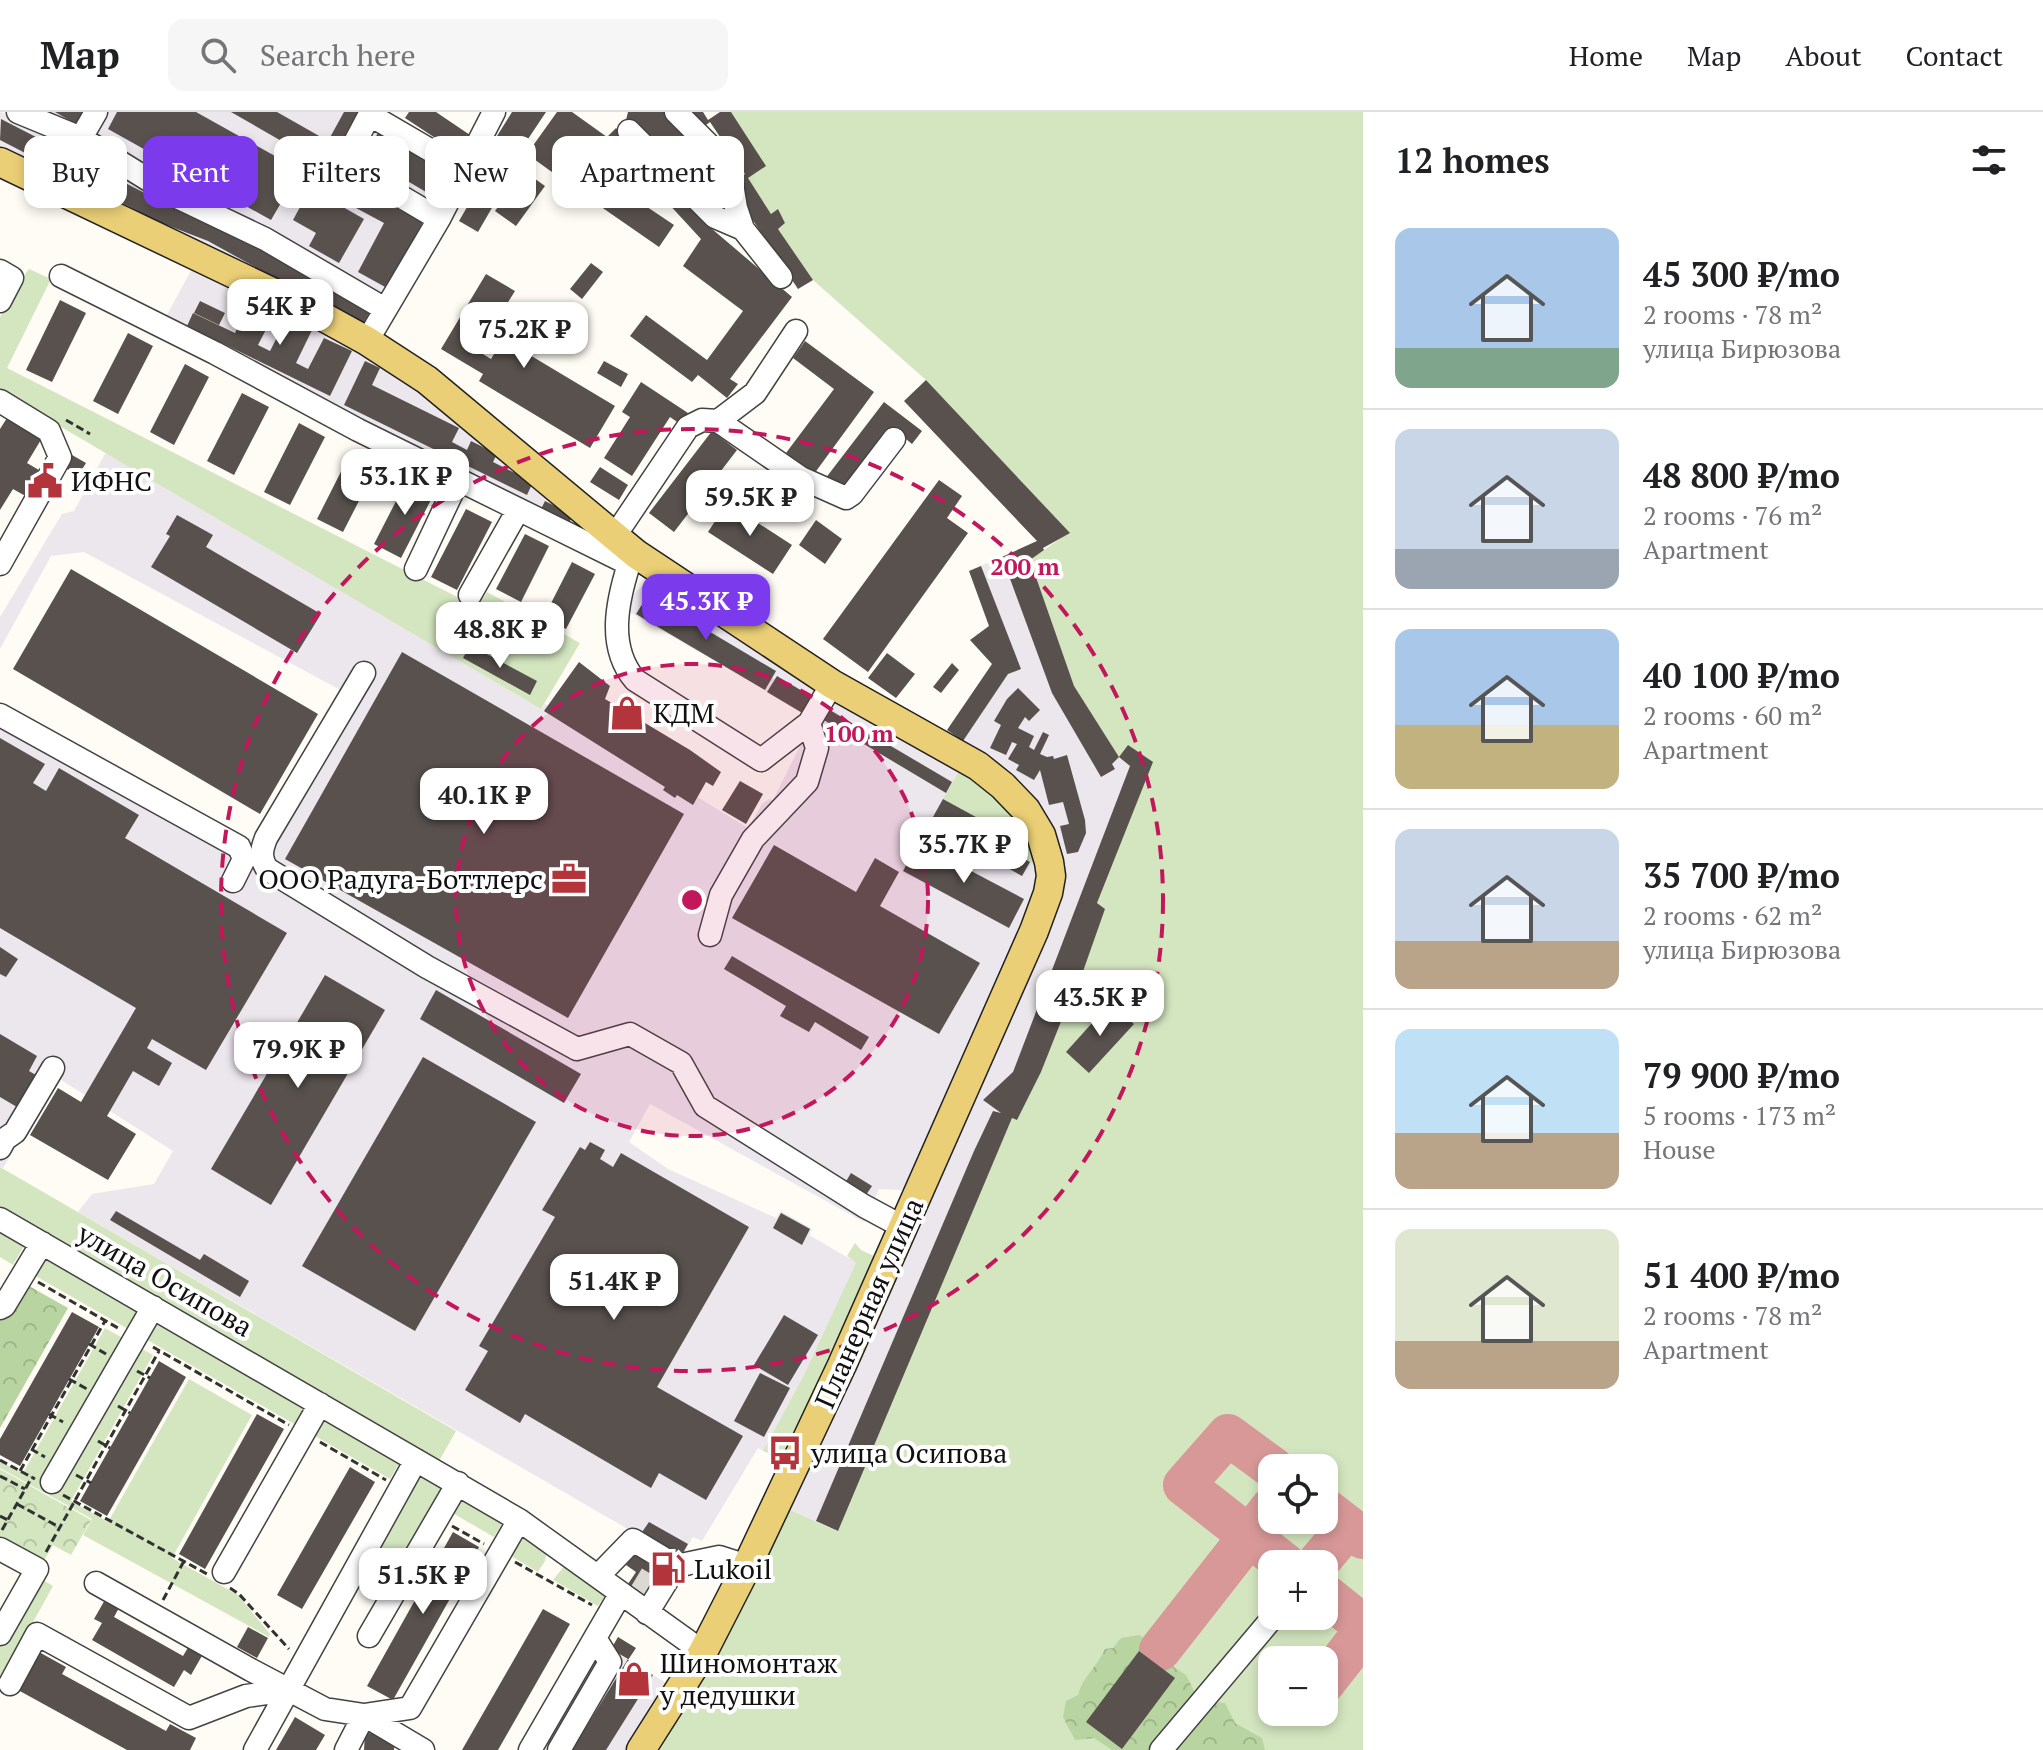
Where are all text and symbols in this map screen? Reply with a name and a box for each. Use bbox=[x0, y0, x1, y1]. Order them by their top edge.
search box bbox=[168, 19, 728, 91]
text: Map bbox=[40, 30, 120, 80]
icon: search bbox=[196, 33, 240, 77]
text: Search here bbox=[260, 35, 416, 75]
text: Home bbox=[1569, 37, 1643, 74]
text: Map bbox=[1687, 37, 1741, 74]
text: About bbox=[1785, 37, 1862, 74]
text: Contact bbox=[1906, 37, 2003, 74]
chip: Buy bbox=[24, 136, 127, 208]
chip: Rent bbox=[143, 136, 258, 208]
chip: Filters bbox=[274, 136, 409, 208]
chip: New bbox=[425, 136, 536, 208]
chip: Apartment bbox=[552, 136, 744, 208]
text: 12 homes bbox=[1395, 138, 1550, 183]
icon: filters bbox=[1967, 138, 2011, 182]
text: 45 300 ₽/mo bbox=[1643, 252, 1840, 297]
icon: home bbox=[1459, 260, 1555, 356]
pin: 54K ₽ bbox=[224, 279, 336, 347]
text: 54K ₽ bbox=[245, 288, 315, 322]
text: 2 rooms · 78 m² bbox=[1643, 297, 1822, 331]
pin: 75.2K ₽ bbox=[450, 302, 598, 370]
text: 75.2K ₽ bbox=[478, 311, 570, 345]
text: улица Бирюзова bbox=[1643, 331, 1841, 365]
pin: 53.1K ₽ bbox=[331, 449, 479, 517]
text: 48 800 ₽/mo bbox=[1643, 453, 1840, 498]
text: 53.1K ₽ bbox=[359, 458, 451, 492]
icon: home bbox=[1459, 461, 1555, 557]
public building icon: ИФНС bbox=[26, 462, 64, 500]
place label: ИФНС bbox=[71, 462, 152, 499]
pin: 59.5K ₽ bbox=[676, 470, 824, 538]
text: 59.5K ₽ bbox=[704, 479, 796, 513]
text: 2 rooms · 76 m² bbox=[1643, 498, 1822, 532]
text: Apartment bbox=[1643, 532, 1769, 566]
text: 200 m bbox=[990, 550, 1060, 582]
pin: 45.3K ₽ bbox=[632, 574, 780, 642]
text: 45.3K ₽ bbox=[660, 583, 752, 617]
pin: 48.8K ₽ bbox=[426, 602, 574, 670]
text: 48.8K ₽ bbox=[454, 611, 546, 645]
text: 40 100 ₽/mo bbox=[1643, 653, 1840, 698]
icon: home bbox=[1459, 661, 1555, 757]
shop icon: КДМ bbox=[608, 694, 646, 732]
place label: КДМ bbox=[653, 694, 715, 731]
text: 2 rooms · 60 m² bbox=[1643, 698, 1822, 732]
text: 100 m bbox=[824, 717, 894, 749]
text: Apartment bbox=[1643, 732, 1769, 766]
pin: 40.1K ₽ bbox=[410, 768, 558, 836]
text: 40.1K ₽ bbox=[438, 777, 530, 811]
pin: 35.7K ₽ bbox=[890, 817, 1038, 885]
text: 35.7K ₽ bbox=[918, 826, 1010, 860]
text: 35 700 ₽/mo bbox=[1643, 853, 1840, 898]
place label: ООО Радуга-Боттлерс bbox=[258, 860, 543, 897]
office icon: ООО Радуга-Боттлерс bbox=[550, 860, 588, 898]
icon: home bbox=[1459, 861, 1555, 957]
centre of rings bbox=[678, 886, 706, 914]
text: 2 rooms · 62 m² bbox=[1643, 898, 1822, 932]
text: улица Бирюзова bbox=[1643, 932, 1841, 966]
pin: 43.5K ₽ bbox=[1026, 970, 1174, 1038]
text: 43.5K ₽ bbox=[1054, 979, 1146, 1013]
pin: 79.9K ₽ bbox=[224, 1022, 372, 1090]
text: 79.9K ₽ bbox=[252, 1031, 344, 1065]
text: 79 900 ₽/mo bbox=[1643, 1053, 1840, 1098]
icon: home bbox=[1459, 1061, 1555, 1157]
text: 5 rooms · 173 m² bbox=[1643, 1098, 1836, 1132]
text: House bbox=[1643, 1132, 1716, 1166]
street label: Планерная улица bbox=[806, 1192, 932, 1414]
street label: улица Осипова bbox=[70, 1214, 260, 1345]
text: 51 400 ₽/mo bbox=[1643, 1253, 1840, 1298]
pin: 51.4K ₽ bbox=[540, 1254, 688, 1322]
icon: home bbox=[1459, 1261, 1555, 1357]
text: 51.4K ₽ bbox=[568, 1263, 660, 1297]
text: 2 rooms · 78 m² bbox=[1643, 1298, 1822, 1332]
text: Apartment bbox=[1643, 1332, 1769, 1366]
bus stop icon: улица Осипова bbox=[766, 1434, 804, 1472]
place label: улица Осипова bbox=[810, 1434, 1007, 1471]
map controls bbox=[1258, 1454, 1338, 1726]
button: locate bbox=[1258, 1454, 1338, 1534]
pin: 51.5K ₽ bbox=[349, 1548, 497, 1616]
fuel station icon: Lukoil bbox=[649, 1550, 687, 1588]
place label: Lukoil bbox=[694, 1550, 772, 1587]
button: + bbox=[1258, 1550, 1338, 1630]
text: 51.5K ₽ bbox=[377, 1557, 469, 1591]
place label: Шиномонтаж у дедушки bbox=[659, 1644, 838, 1713]
button: − bbox=[1258, 1646, 1338, 1726]
shop icon: Шиномонтаж у дедушки bbox=[615, 1660, 653, 1698]

